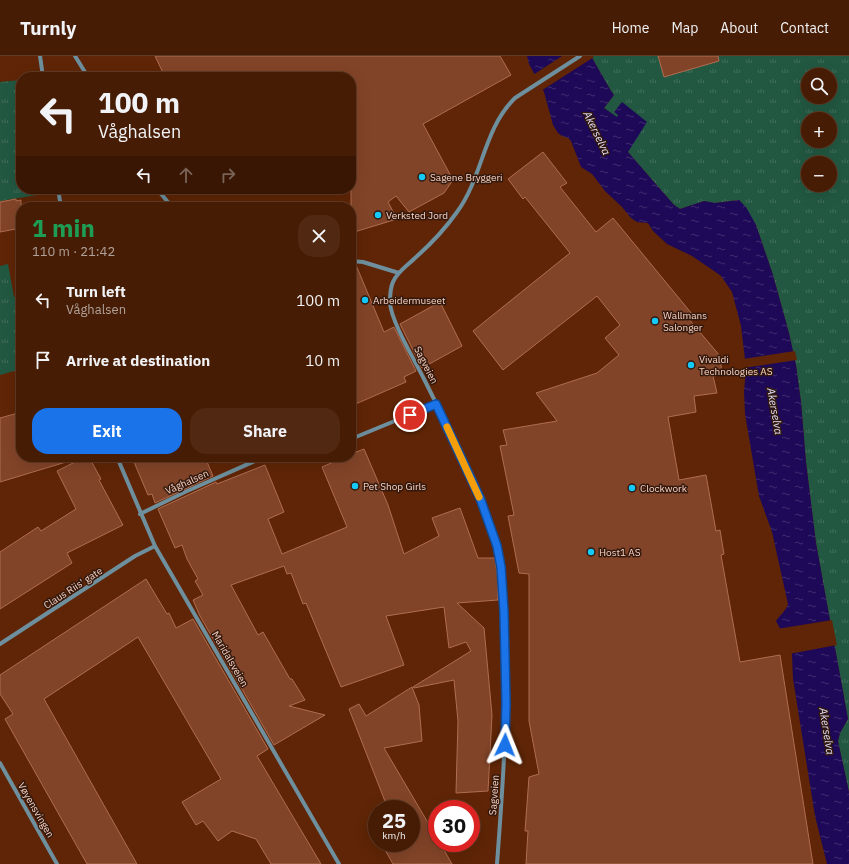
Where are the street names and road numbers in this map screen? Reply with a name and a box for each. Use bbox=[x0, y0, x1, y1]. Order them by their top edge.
street label: Sagveien bbox=[411, 344, 441, 386]
street label: Våghalsen bbox=[163, 467, 211, 497]
street label: Claus Riis' gate bbox=[41, 564, 105, 612]
street label: Maridalsveien bbox=[209, 629, 251, 689]
street label: Sagveien bbox=[486, 774, 502, 816]
street label: Vøyensvingen bbox=[15, 780, 57, 840]

